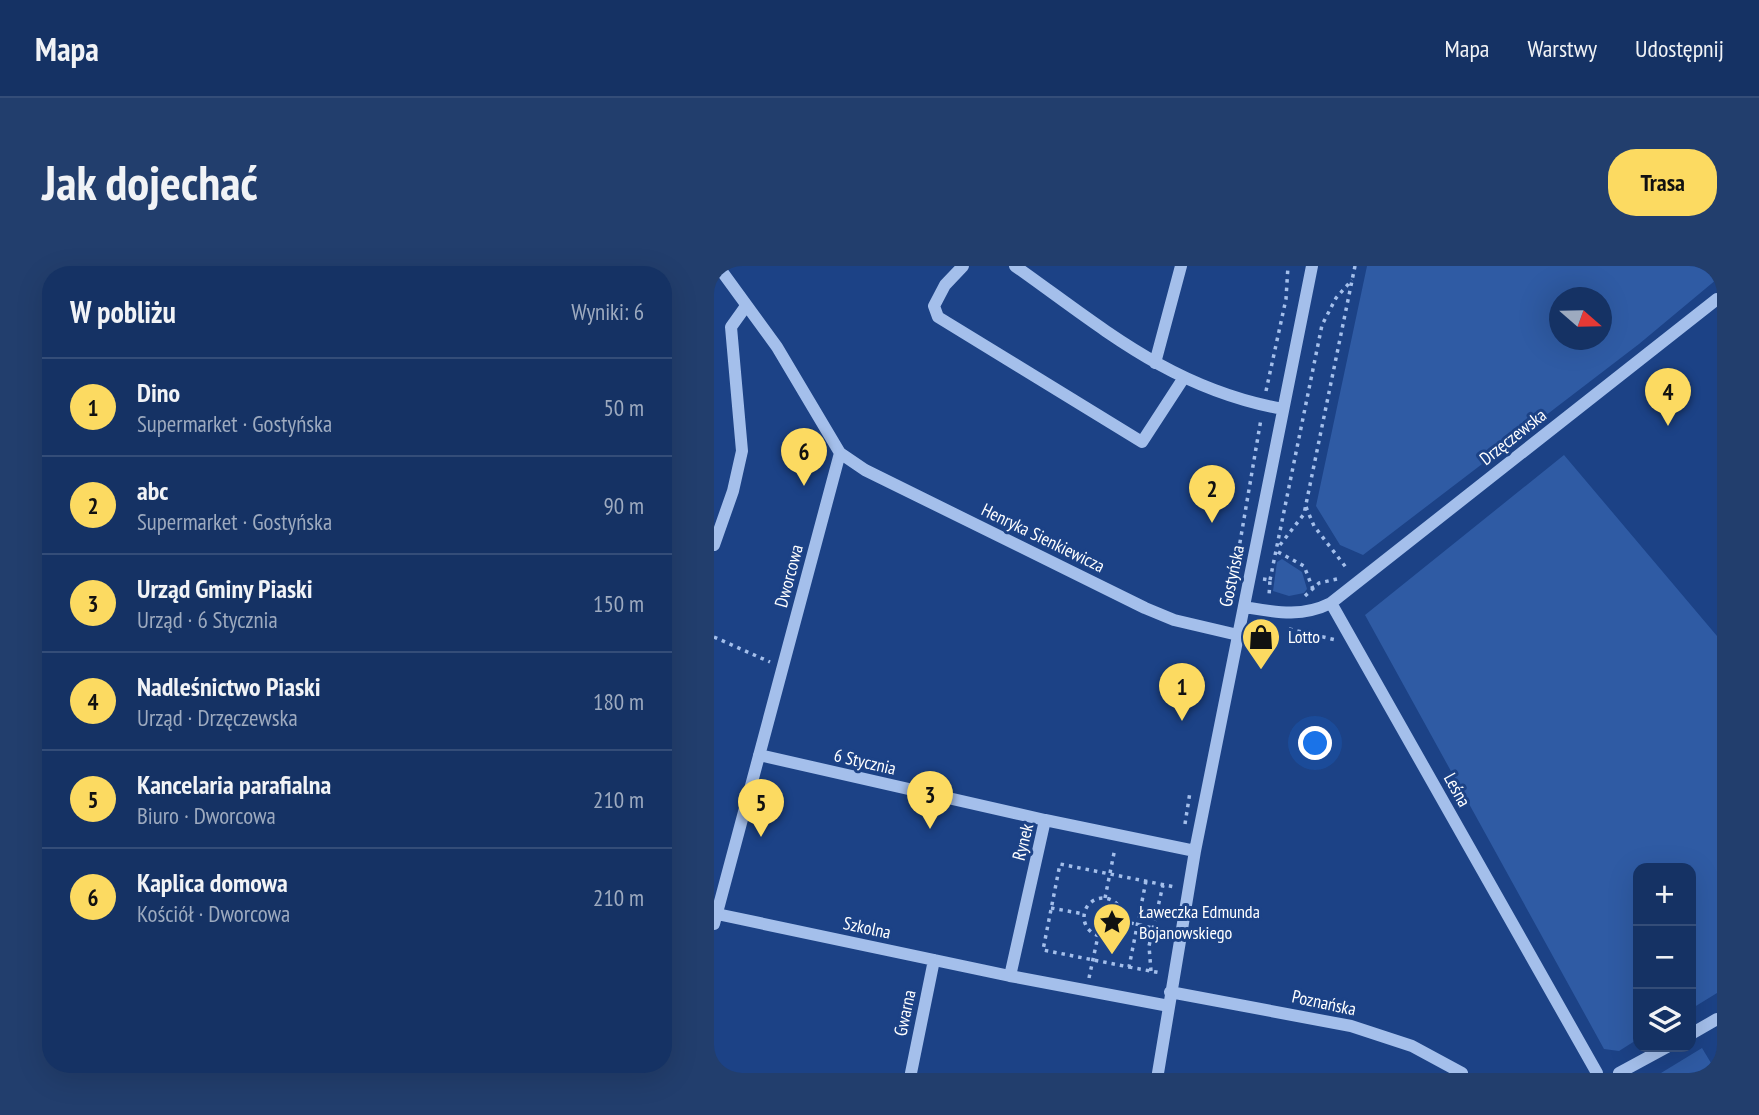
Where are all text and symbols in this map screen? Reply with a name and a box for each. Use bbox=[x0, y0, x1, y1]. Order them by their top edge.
text: Mapa bbox=[35, 27, 99, 70]
text: Mapa bbox=[1445, 33, 1489, 64]
text: Warstwy bbox=[1527, 33, 1597, 64]
text: Udostępnij bbox=[1635, 33, 1724, 64]
button: Trasa bbox=[1608, 149, 1717, 216]
text: Jak dojechać bbox=[42, 150, 258, 214]
north arrow bbox=[1549, 287, 1612, 350]
text: W pobliżu bbox=[70, 292, 176, 331]
text: Wyniki: 6 bbox=[571, 297, 644, 326]
pin: 4 bbox=[1645, 368, 1691, 426]
text: Dino bbox=[137, 376, 180, 409]
text: 1 bbox=[88, 393, 99, 422]
text: 50 m bbox=[603, 393, 644, 422]
street label: Drzęczewska bbox=[1475, 403, 1551, 470]
text: Supermarket · Gostyńska bbox=[137, 409, 332, 438]
pin: 6 bbox=[781, 428, 827, 486]
pin: 2 bbox=[1189, 465, 1235, 523]
text: abc bbox=[137, 474, 168, 507]
text: 2 bbox=[88, 491, 99, 520]
text: 90 m bbox=[603, 491, 644, 520]
street label: Henryka Sienkiewicza bbox=[978, 498, 1109, 577]
text: Supermarket · Gostyńska bbox=[137, 507, 332, 536]
street label: Dworcowa bbox=[769, 542, 808, 610]
street label: Gostyńska bbox=[1214, 543, 1249, 609]
text: Urząd Gminy Piaski bbox=[137, 572, 313, 605]
text: 3 bbox=[88, 589, 99, 618]
text: 150 m bbox=[593, 589, 644, 618]
text: Urząd · 6 Stycznia bbox=[137, 605, 278, 634]
shop icon: Lotto bbox=[1240, 616, 1282, 671]
place label: Lotto bbox=[1288, 625, 1320, 648]
pin: 1 bbox=[1159, 663, 1205, 721]
text: Nadleśnictwo Piaski bbox=[137, 670, 321, 703]
text: 4 bbox=[88, 687, 99, 716]
text: 180 m bbox=[593, 687, 644, 716]
text: Urząd · Drzęczewska bbox=[137, 703, 298, 732]
your location bbox=[1298, 726, 1332, 760]
street label: 6 Stycznia bbox=[832, 743, 898, 780]
text: Kancelaria parafialna bbox=[137, 768, 331, 801]
street label: Leśna bbox=[1439, 769, 1476, 811]
pin: 3 bbox=[907, 771, 953, 829]
pin: 5 bbox=[738, 779, 784, 837]
text: 5 bbox=[88, 785, 99, 814]
text: 210 m bbox=[593, 785, 644, 814]
text: Biuro · Dworcowa bbox=[137, 801, 276, 830]
street label: Rynek bbox=[1007, 821, 1038, 863]
map controls bbox=[1633, 863, 1696, 1052]
button: + bbox=[1633, 863, 1696, 926]
text: Kaplica domowa bbox=[137, 866, 288, 899]
text: 6 bbox=[88, 883, 99, 912]
text: 210 m bbox=[593, 883, 644, 912]
text: Kościół · Dworcowa bbox=[137, 899, 290, 928]
place label: Ławeczka Edmunda Bojanowskiego bbox=[1139, 900, 1260, 944]
place icon: Ławeczka Edmunda Bojanowskiego bbox=[1091, 901, 1133, 956]
street label: Szkolna bbox=[841, 911, 893, 944]
button: − bbox=[1633, 926, 1696, 989]
street label: Poznańska bbox=[1290, 985, 1358, 1021]
street label: Gwarna bbox=[888, 988, 921, 1038]
button: layers bbox=[1633, 989, 1696, 1052]

